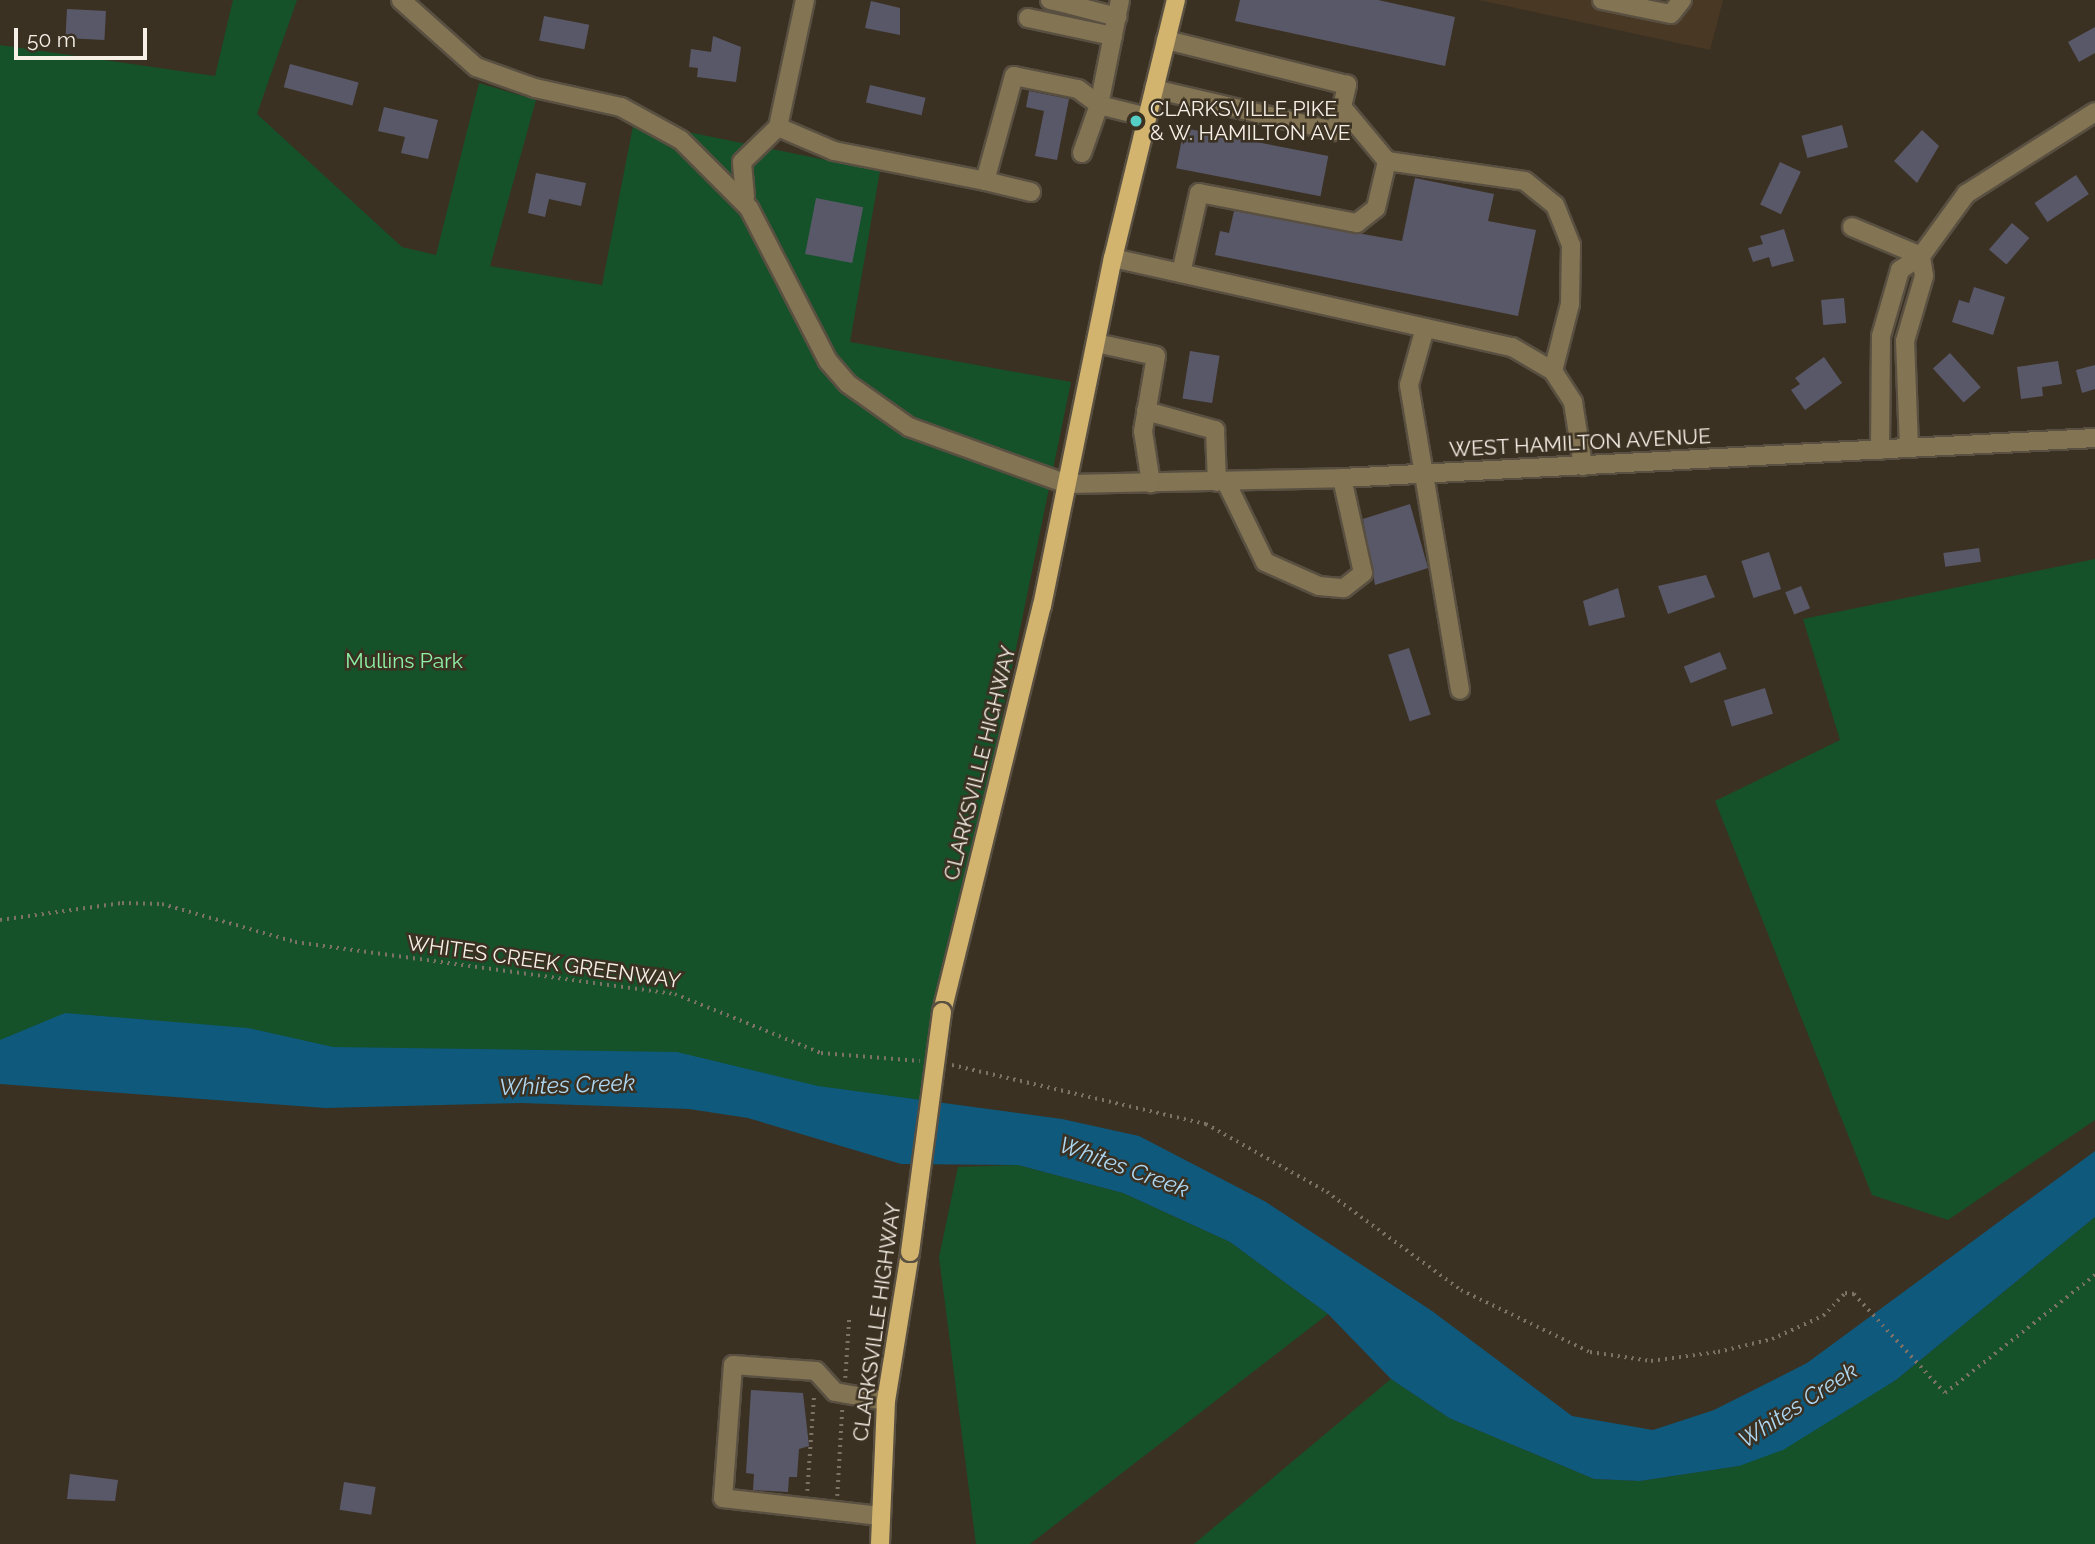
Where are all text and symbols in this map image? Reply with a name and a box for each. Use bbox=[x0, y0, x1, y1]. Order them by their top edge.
scale bar bbox=[18, 14, 150, 58]
text: 50 m bbox=[27, 27, 76, 52]
place label: CLARKSVILLE PIKE & W. HAMILTON AVE bbox=[1150, 96, 1352, 146]
marker: CLARKSVILLE PIKE & W. HAMILTON AVE bbox=[1128, 113, 1144, 129]
street label: WEST HAMILTON AVENUE bbox=[1448, 424, 1712, 462]
street label: CLARKSVILLE HIGHWAY bbox=[939, 643, 1021, 883]
park label: Mullins Park bbox=[345, 648, 463, 674]
street label: WHITES CREEK GREENWAY bbox=[405, 930, 683, 994]
water label: Whites Creek bbox=[498, 1069, 636, 1101]
water label: Whites Creek bbox=[1055, 1131, 1193, 1203]
street label: CLARKSVILLE HIGHWAY bbox=[848, 1201, 906, 1443]
water label: Whites Creek bbox=[1733, 1356, 1863, 1454]

